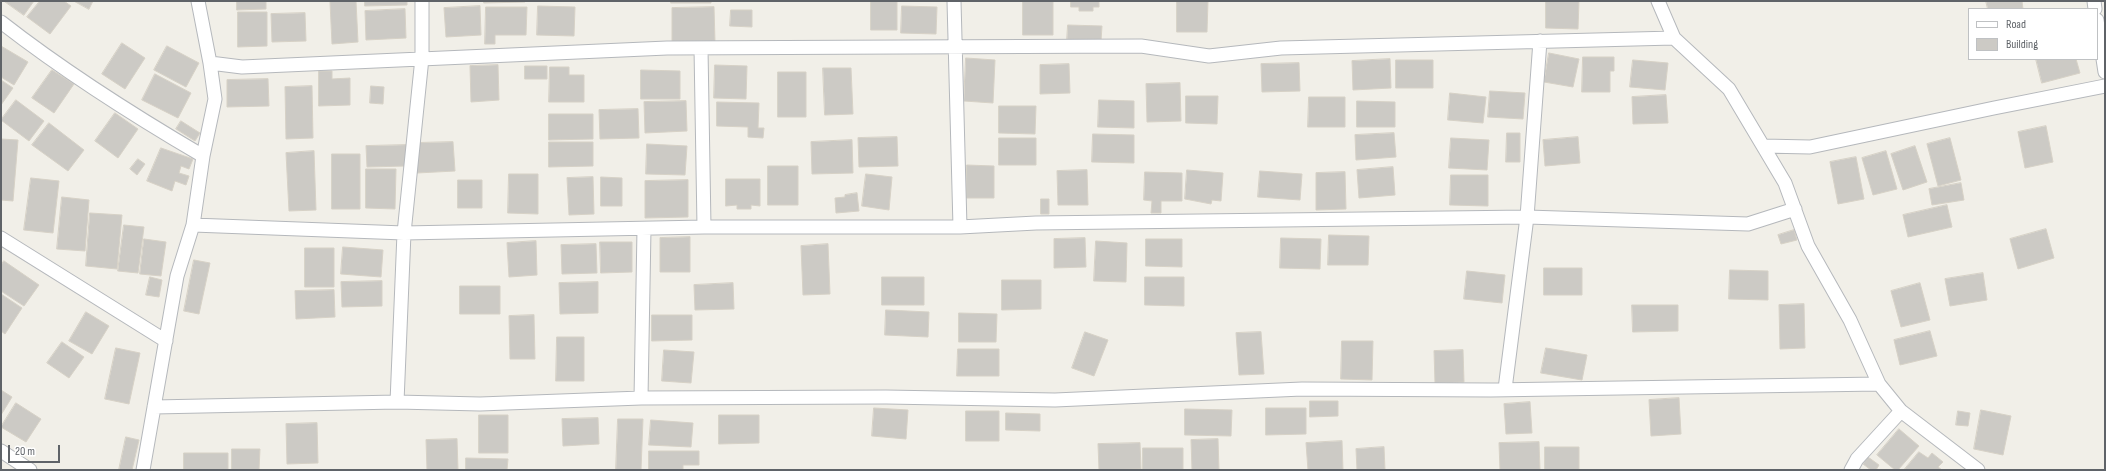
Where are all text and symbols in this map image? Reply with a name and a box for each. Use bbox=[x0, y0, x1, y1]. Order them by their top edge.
legend bbox=[1968, 8, 2098, 60]
text: Road bbox=[2006, 17, 2026, 32]
text: Building bbox=[2006, 37, 2038, 52]
scale bar bbox=[10, 437, 62, 463]
text: 20 m bbox=[15, 444, 35, 459]

